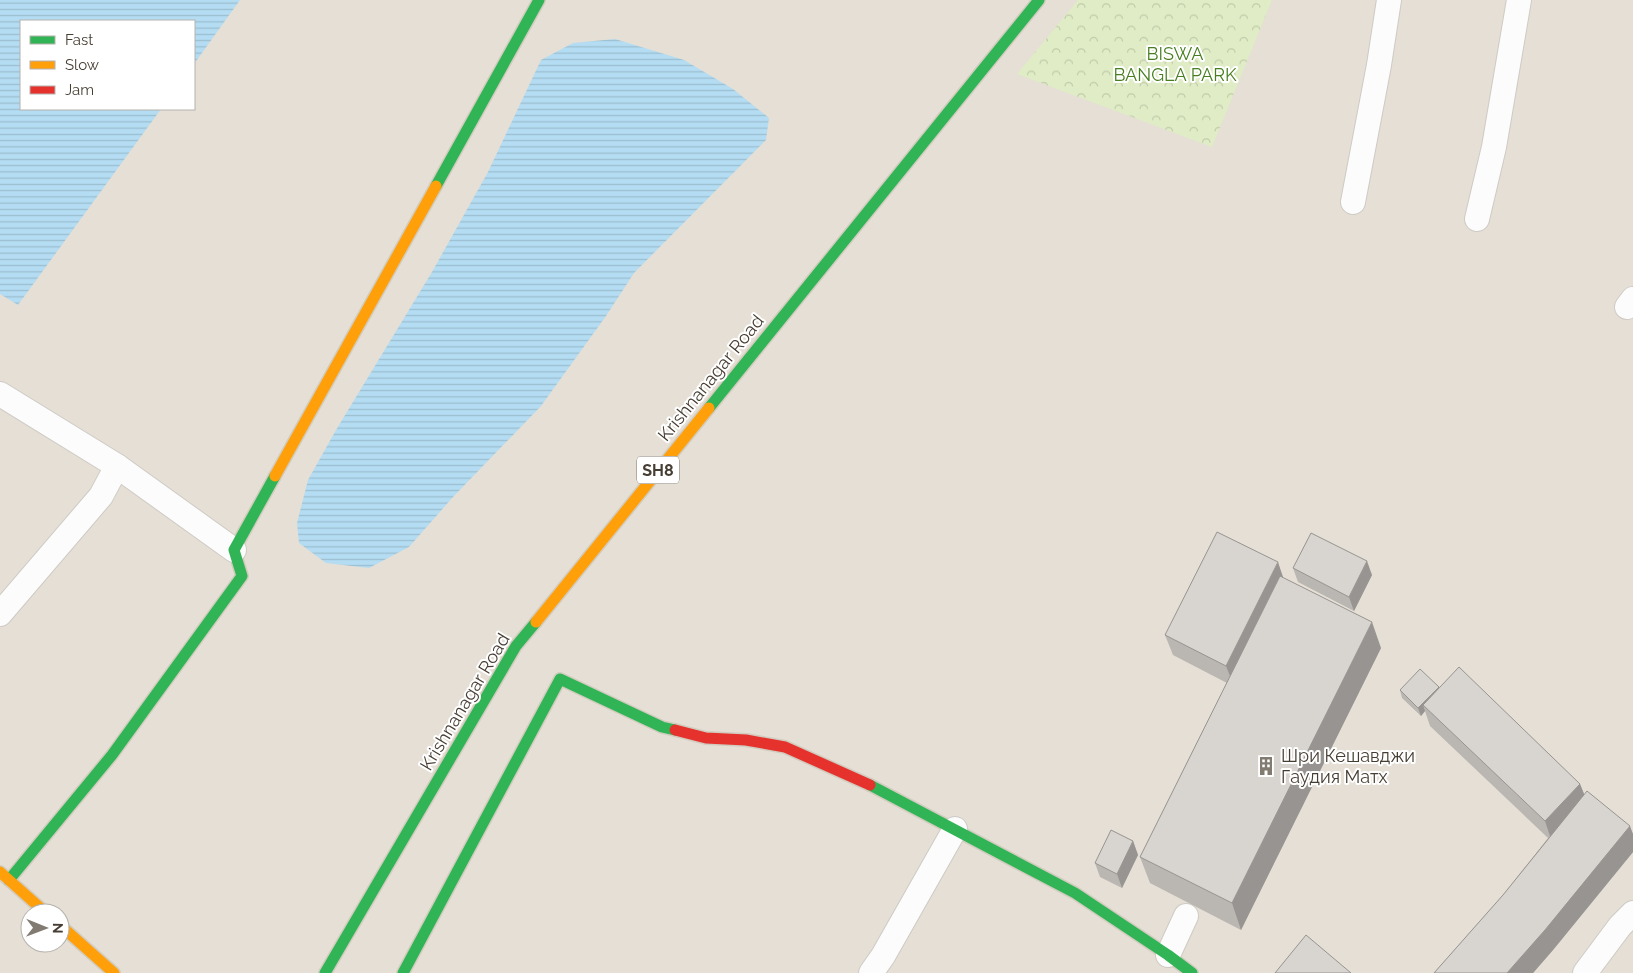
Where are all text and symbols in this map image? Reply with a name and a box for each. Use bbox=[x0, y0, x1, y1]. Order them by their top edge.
legend bbox=[20, 20, 195, 110]
text: Fast bbox=[65, 31, 93, 49]
park label: BISWA BANGLA PARK bbox=[1113, 43, 1237, 85]
text: Slow bbox=[65, 56, 99, 74]
text: Jam bbox=[65, 81, 94, 99]
street label: Krishnanagar Road bbox=[653, 310, 768, 445]
road number: SH8 bbox=[637, 456, 679, 484]
street label: Krishnanagar Road bbox=[415, 629, 514, 774]
place label: Шри Кешавджи Гаудия Матх bbox=[1281, 745, 1415, 787]
building icon: Шри Кешавджи Гаудия Матх bbox=[1255, 755, 1277, 777]
north arrow bbox=[20, 903, 70, 953]
text: N bbox=[50, 923, 66, 934]

